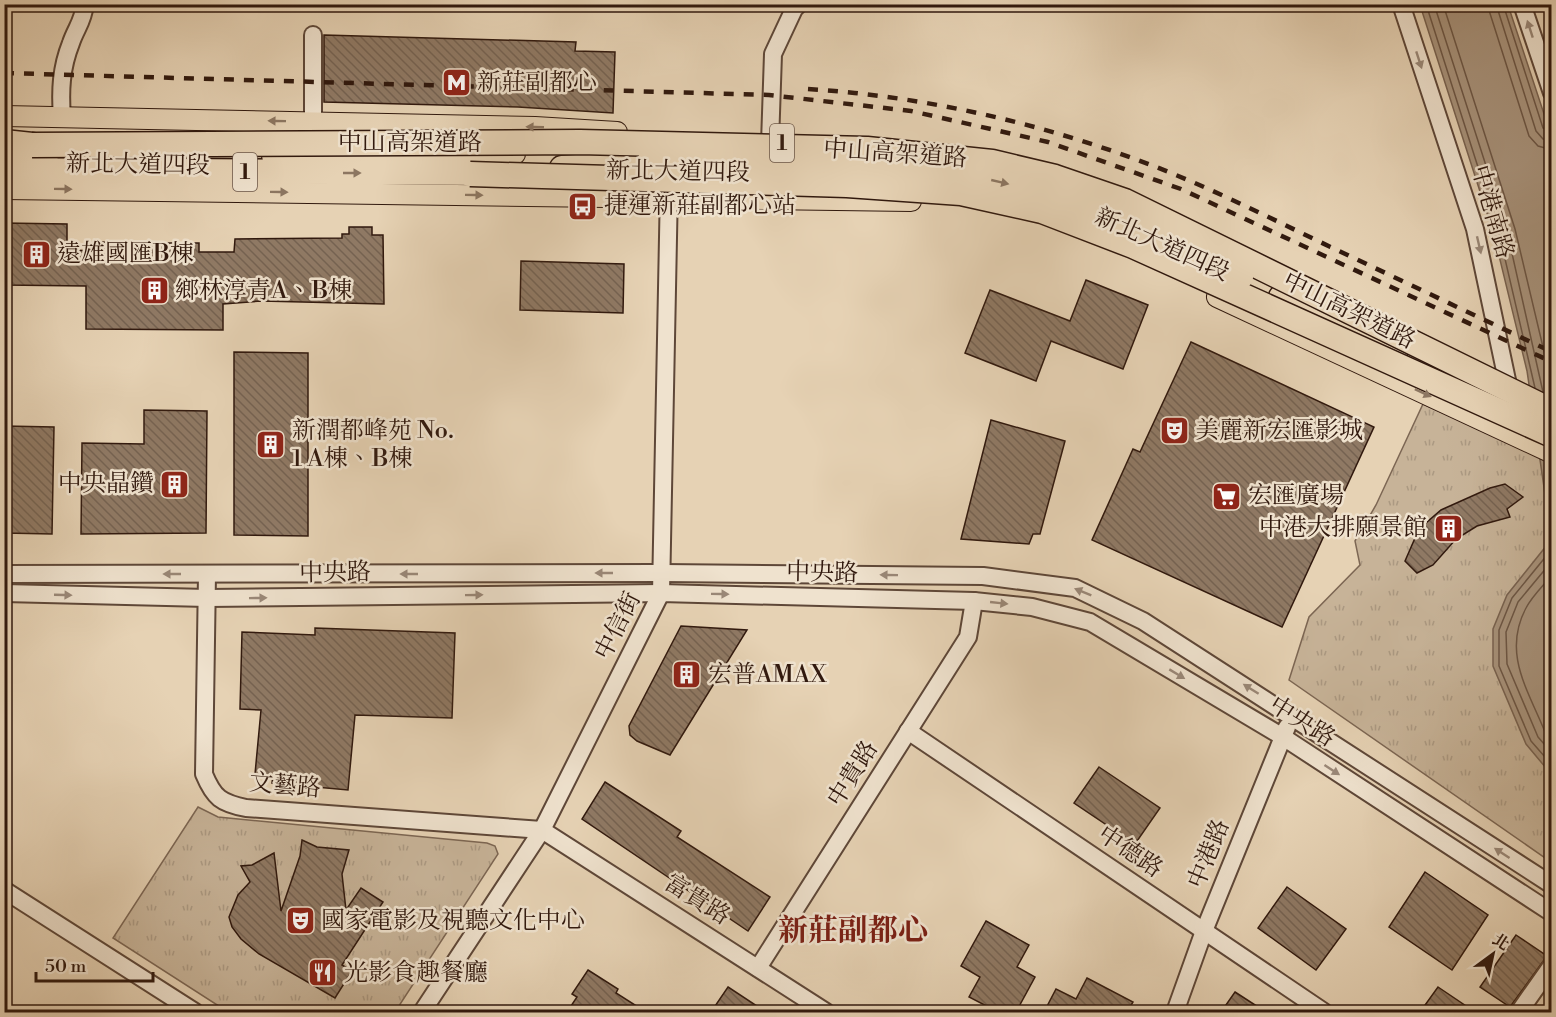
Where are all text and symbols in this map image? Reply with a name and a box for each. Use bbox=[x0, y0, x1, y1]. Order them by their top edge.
one-way arrow bbox=[1525, 20, 1534, 38]
one-way arrow bbox=[1415, 51, 1425, 69]
metro station icon: 新莊副都心 bbox=[440, 67, 472, 99]
place label: 新莊副都心 bbox=[477, 68, 597, 98]
one-way arrow bbox=[268, 117, 287, 126]
one-way arrow bbox=[526, 123, 545, 132]
road number: 1 bbox=[770, 124, 794, 162]
street label: 中山高架道路 bbox=[338, 128, 482, 158]
street label: 中山高架道路 bbox=[822, 134, 968, 174]
street label: 新北大道四段 bbox=[66, 149, 210, 181]
road number: 1 bbox=[233, 153, 257, 191]
street label: 新北大道四段 bbox=[606, 156, 750, 188]
street label: 中港南路 bbox=[1464, 162, 1520, 262]
one-way arrow bbox=[342, 168, 361, 178]
one-way arrow bbox=[991, 178, 1010, 187]
one-way arrow bbox=[53, 185, 72, 194]
one-way arrow bbox=[269, 187, 288, 197]
one-way arrow bbox=[464, 190, 483, 200]
bus stop icon: 捷運新莊副都心站 bbox=[567, 190, 599, 222]
place label: 捷運新莊副都心站 bbox=[604, 191, 796, 221]
street label: 新北大道四段 bbox=[1090, 202, 1234, 288]
one-way arrow bbox=[1475, 236, 1484, 255]
building icon: 遠雄國匯B棟 bbox=[20, 238, 52, 270]
place label: 遠雄國匯B棟 bbox=[57, 239, 194, 269]
street label: 中山高架道路 bbox=[1278, 266, 1420, 356]
building icon: 鄉林淳青A、B棟 bbox=[138, 275, 170, 307]
place label: 鄉林淳青A、B棟 bbox=[175, 276, 352, 306]
one-way arrow bbox=[1414, 389, 1431, 398]
theatre icon: 美麗新宏匯影城 bbox=[1158, 415, 1190, 447]
place label: 新潤都峰苑 No. 1 A棟、B棟 bbox=[292, 416, 454, 474]
place label: 美麗新宏匯影城 bbox=[1195, 416, 1363, 446]
building icon: 新潤都峰苑 No. 1 A棟、B棟 bbox=[255, 429, 287, 461]
building icon: 中央晶鑽 bbox=[159, 468, 191, 500]
place label: 中央晶鑽 bbox=[58, 469, 154, 499]
supermarket icon: 宏匯廣場 bbox=[1211, 480, 1243, 512]
place label: 宏匯廣場 bbox=[1248, 481, 1344, 511]
building icon: 中港大排願景館 bbox=[1432, 512, 1464, 544]
place label: 中港大排願景館 bbox=[1259, 513, 1427, 543]
street label: 中央路 bbox=[299, 557, 371, 589]
street label: 中央路 bbox=[786, 557, 858, 589]
one-way arrow bbox=[595, 568, 614, 578]
one-way arrow bbox=[163, 569, 182, 579]
one-way arrow bbox=[400, 569, 419, 579]
one-way arrow bbox=[880, 570, 899, 580]
street label: 中信街 bbox=[588, 587, 648, 665]
one-way arrow bbox=[1073, 587, 1091, 597]
one-way arrow bbox=[53, 590, 72, 599]
one-way arrow bbox=[464, 590, 483, 600]
one-way arrow bbox=[710, 590, 729, 599]
one-way arrow bbox=[248, 593, 267, 603]
one-way arrow bbox=[989, 598, 1008, 608]
building icon: 宏普AMAX bbox=[671, 659, 703, 691]
place label: 宏普AMAX bbox=[708, 660, 827, 690]
one-way arrow bbox=[1169, 668, 1185, 679]
one-way arrow bbox=[1243, 684, 1259, 695]
street label: 中央路 bbox=[1264, 690, 1340, 754]
street label: 中貴路 bbox=[821, 736, 885, 812]
one-way arrow bbox=[1324, 764, 1340, 775]
street label: 文藝路 bbox=[248, 768, 322, 804]
street label: 中港路 bbox=[1182, 815, 1236, 893]
street label: 中德路 bbox=[1092, 819, 1168, 885]
one-way arrow bbox=[1494, 847, 1511, 858]
street label: 富貴路 bbox=[659, 868, 735, 932]
theatre icon: 國家電影及視聽文化中心 bbox=[284, 905, 316, 937]
place label: 國家電影及視聽文化中心 bbox=[321, 906, 585, 936]
district label: 新莊副都心 bbox=[778, 912, 928, 950]
north arrow bbox=[1463, 924, 1523, 984]
text: 北 bbox=[1488, 930, 1513, 955]
scale bar bbox=[36, 945, 153, 983]
text: 50 m bbox=[45, 955, 87, 978]
restaurant icon: 光影食趣餐廳 bbox=[307, 957, 339, 989]
place label: 光影食趣餐廳 bbox=[344, 958, 488, 988]

